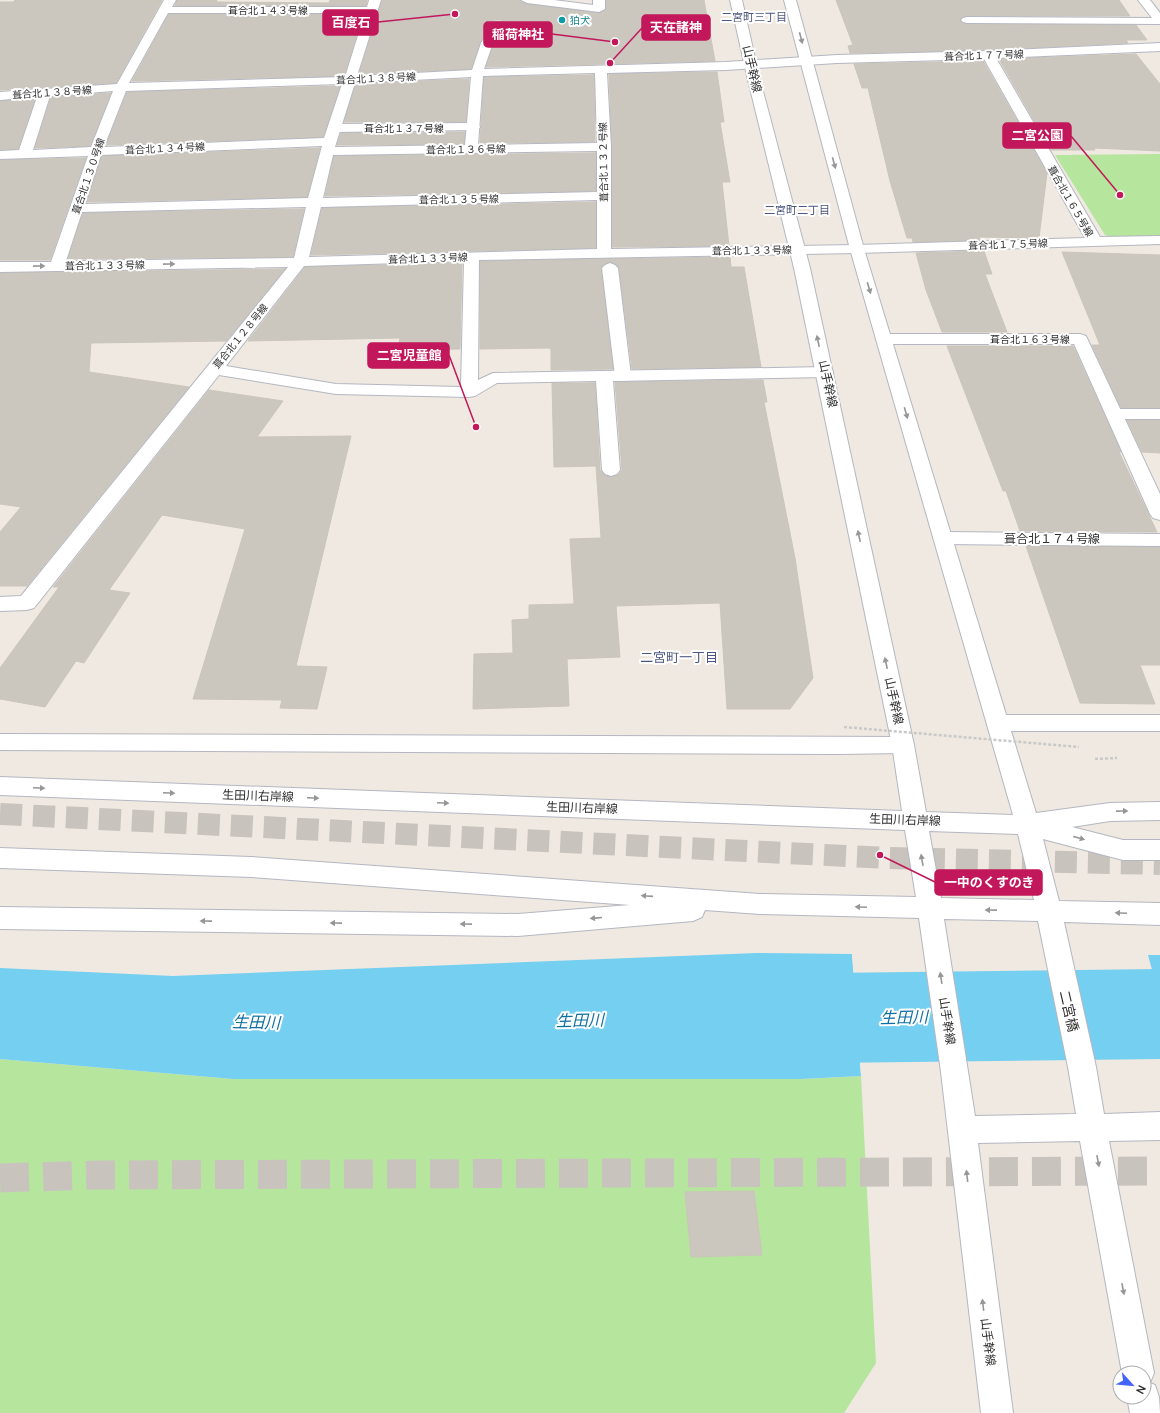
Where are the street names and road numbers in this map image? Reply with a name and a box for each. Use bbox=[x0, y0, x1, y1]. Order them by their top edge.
street label: 葺合北１４３号線 bbox=[228, 3, 308, 17]
street label: 山手幹線 bbox=[739, 44, 766, 94]
street label: 葺合北１７７号線 bbox=[944, 47, 1024, 63]
street label: 葺合北１３８号線 bbox=[336, 69, 416, 87]
street label: 葺合北１３８号線 bbox=[12, 82, 92, 102]
street label: 葺合北１３７号線 bbox=[364, 121, 444, 135]
street label: 葺合北１３２号線 bbox=[595, 122, 611, 202]
street label: 葺合北１３０号線 bbox=[68, 136, 108, 216]
street label: 葺合北１３４号線 bbox=[125, 139, 205, 157]
street label: 葺合北１３６号線 bbox=[426, 141, 506, 157]
street label: 葺合北１６５号線 bbox=[1045, 163, 1097, 239]
street label: 葺合北１３５号線 bbox=[419, 191, 499, 207]
street label: 葺合北１７５号線 bbox=[968, 236, 1048, 252]
street label: 葺合北１３３号線 bbox=[712, 242, 792, 258]
street label: 葺合北１３３号線 bbox=[388, 250, 468, 266]
street label: 葺合北１３３号線 bbox=[65, 257, 145, 273]
street label: 葺合北１２８号線 bbox=[209, 301, 271, 371]
street label: 葺合北１６３号線 bbox=[990, 332, 1070, 346]
street label: 山手幹線 bbox=[815, 359, 842, 409]
street label: 葺合北１７４号線 bbox=[1004, 530, 1100, 547]
street label: 山手幹線 bbox=[881, 676, 908, 726]
street label: 生田川右岸線 bbox=[222, 786, 294, 805]
street label: 生田川右岸線 bbox=[546, 798, 618, 817]
street label: 生田川右岸線 bbox=[869, 810, 941, 829]
street label: 二宮橋 bbox=[1056, 988, 1083, 1033]
street label: 山手幹線 bbox=[935, 996, 960, 1046]
street label: 山手幹線 bbox=[977, 1317, 1000, 1367]

